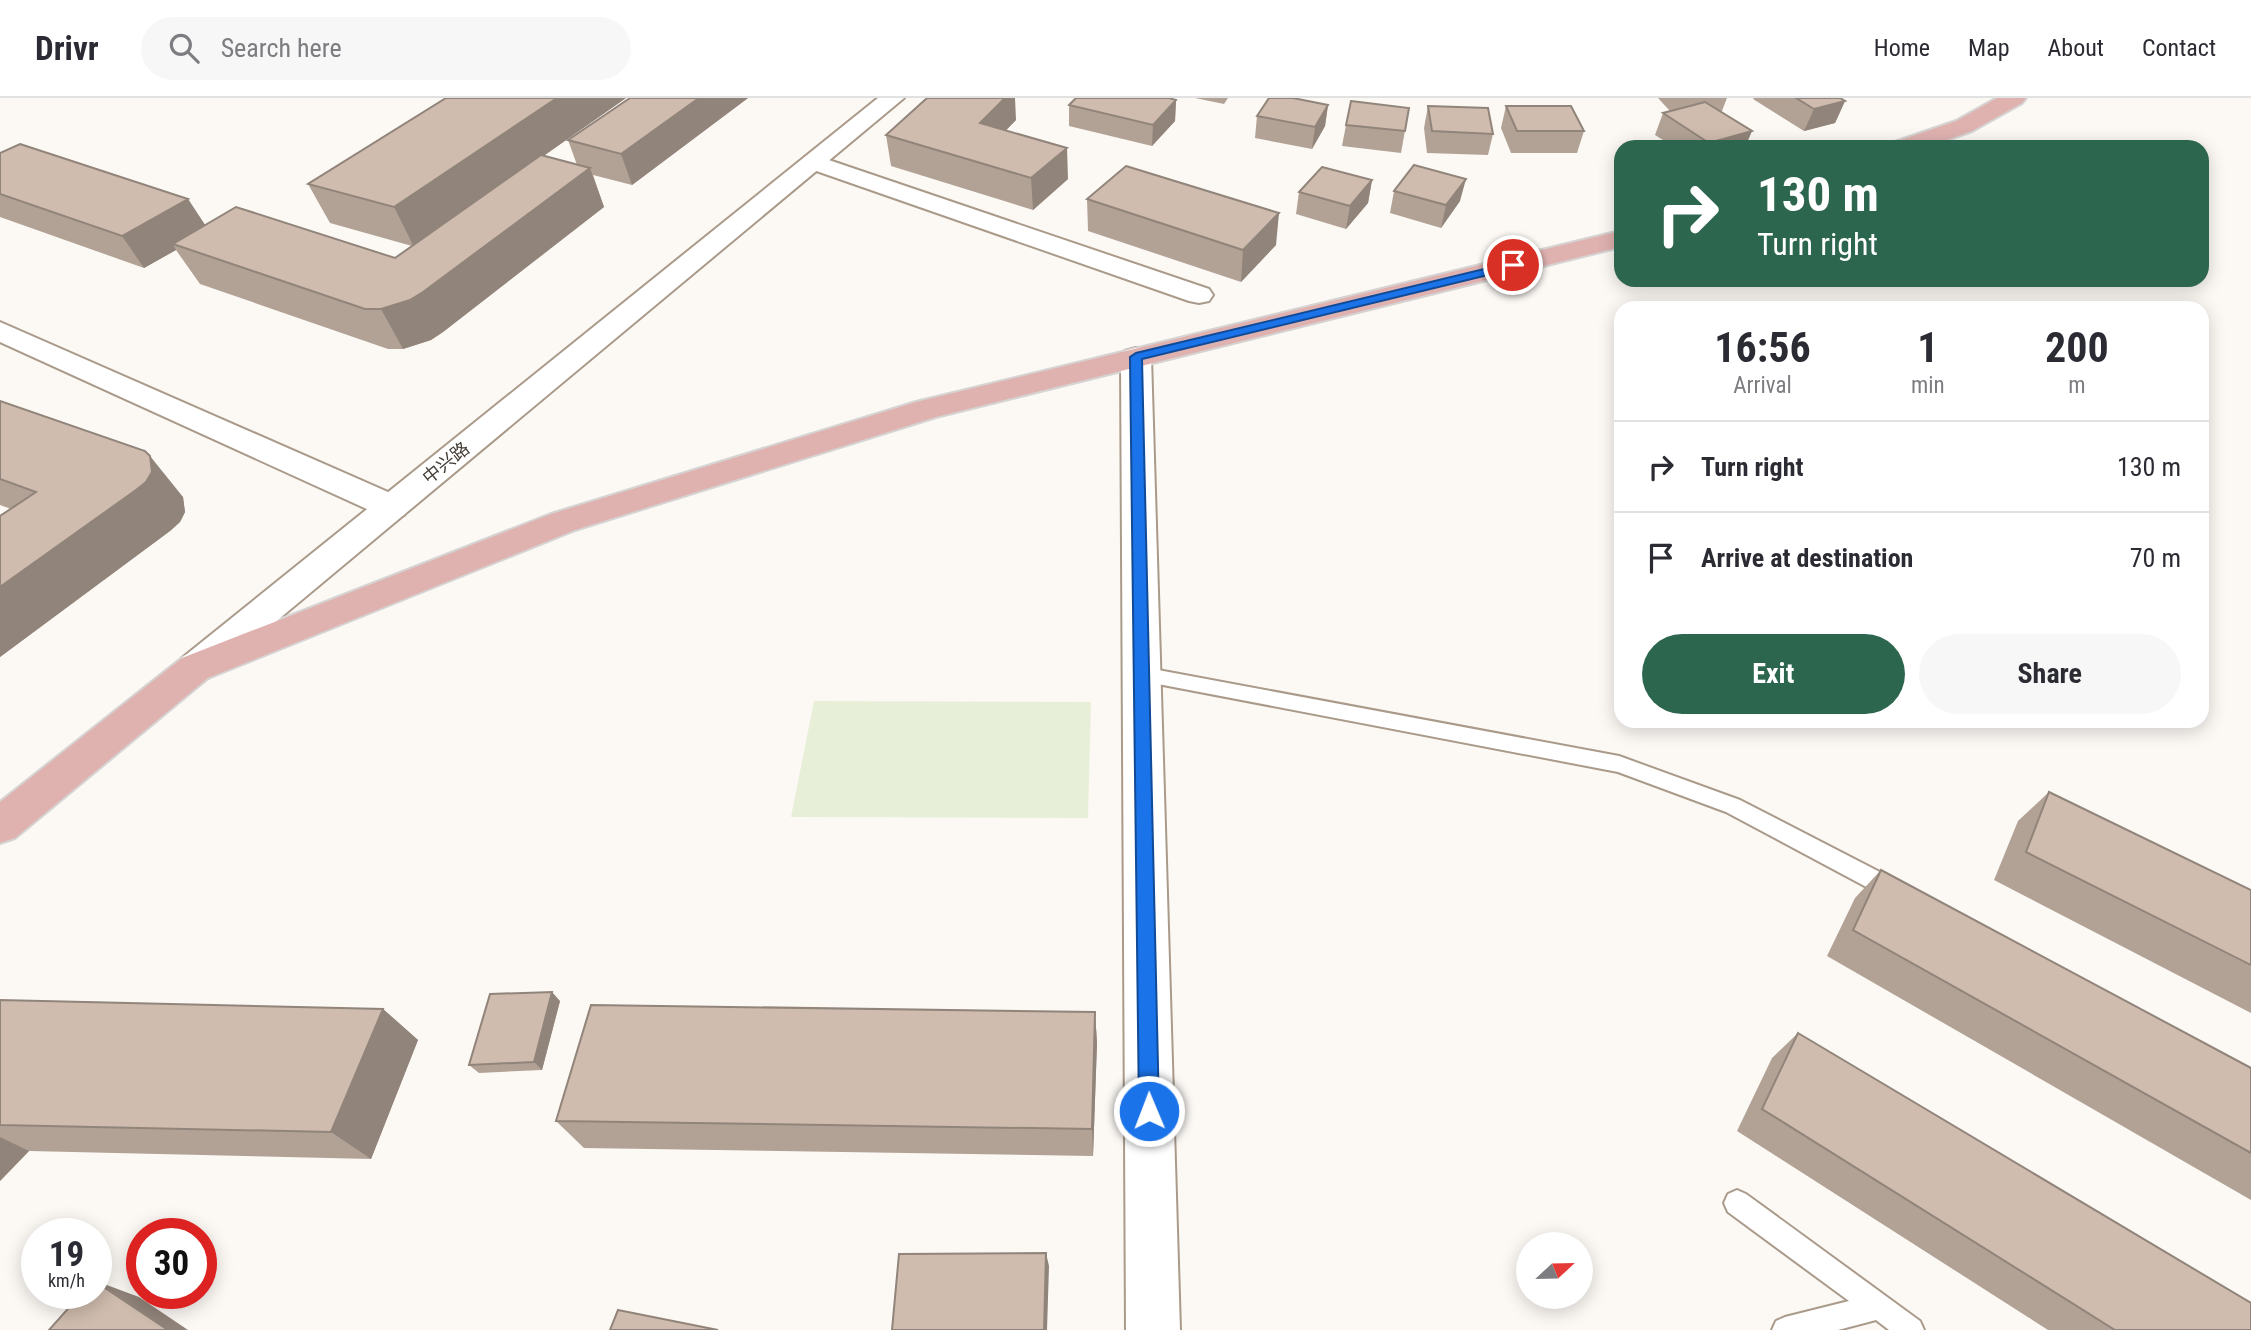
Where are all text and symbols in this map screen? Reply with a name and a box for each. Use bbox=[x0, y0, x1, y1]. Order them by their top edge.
search box bbox=[141, 17, 631, 80]
text: Drivr bbox=[35, 29, 99, 68]
icon: search bbox=[165, 29, 203, 67]
text: Search here bbox=[221, 33, 342, 63]
text: Home bbox=[1874, 34, 1930, 62]
text: Map bbox=[1968, 34, 2010, 62]
text: About bbox=[2048, 34, 2104, 62]
text: Contact bbox=[2142, 34, 2216, 62]
text: 130 m bbox=[1757, 166, 1879, 223]
icon: right bbox=[1642, 168, 1733, 259]
text: Turn right bbox=[1757, 225, 1878, 263]
pin bbox=[1483, 235, 1543, 295]
icon: arrive bbox=[1494, 246, 1532, 284]
text: 16:56 bbox=[1714, 323, 1811, 372]
text: 1 bbox=[1917, 323, 1938, 372]
text: 200 bbox=[2045, 323, 2109, 372]
text: Arrival bbox=[1733, 372, 1792, 399]
text: min bbox=[1911, 372, 1945, 399]
text: m bbox=[2068, 372, 2085, 399]
street label: 中兴路 bbox=[418, 437, 473, 488]
icon: right bbox=[1642, 448, 1680, 486]
text: Turn right bbox=[1701, 452, 1803, 482]
text: 130 m bbox=[2117, 452, 2181, 482]
icon: arrive bbox=[1642, 539, 1680, 577]
text: Arrive at destination bbox=[1701, 543, 1913, 573]
text: 70 m bbox=[2130, 543, 2181, 573]
button: Exit bbox=[1642, 634, 1905, 714]
button: Share bbox=[1919, 634, 2181, 714]
position arrow bbox=[1112, 1074, 1186, 1148]
speed limit sign: 30 bbox=[126, 1218, 217, 1309]
north arrow bbox=[1516, 1232, 1592, 1309]
map controls bbox=[1516, 1232, 1593, 1309]
text: 19 bbox=[49, 1234, 84, 1275]
text: km/h bbox=[48, 1270, 85, 1291]

